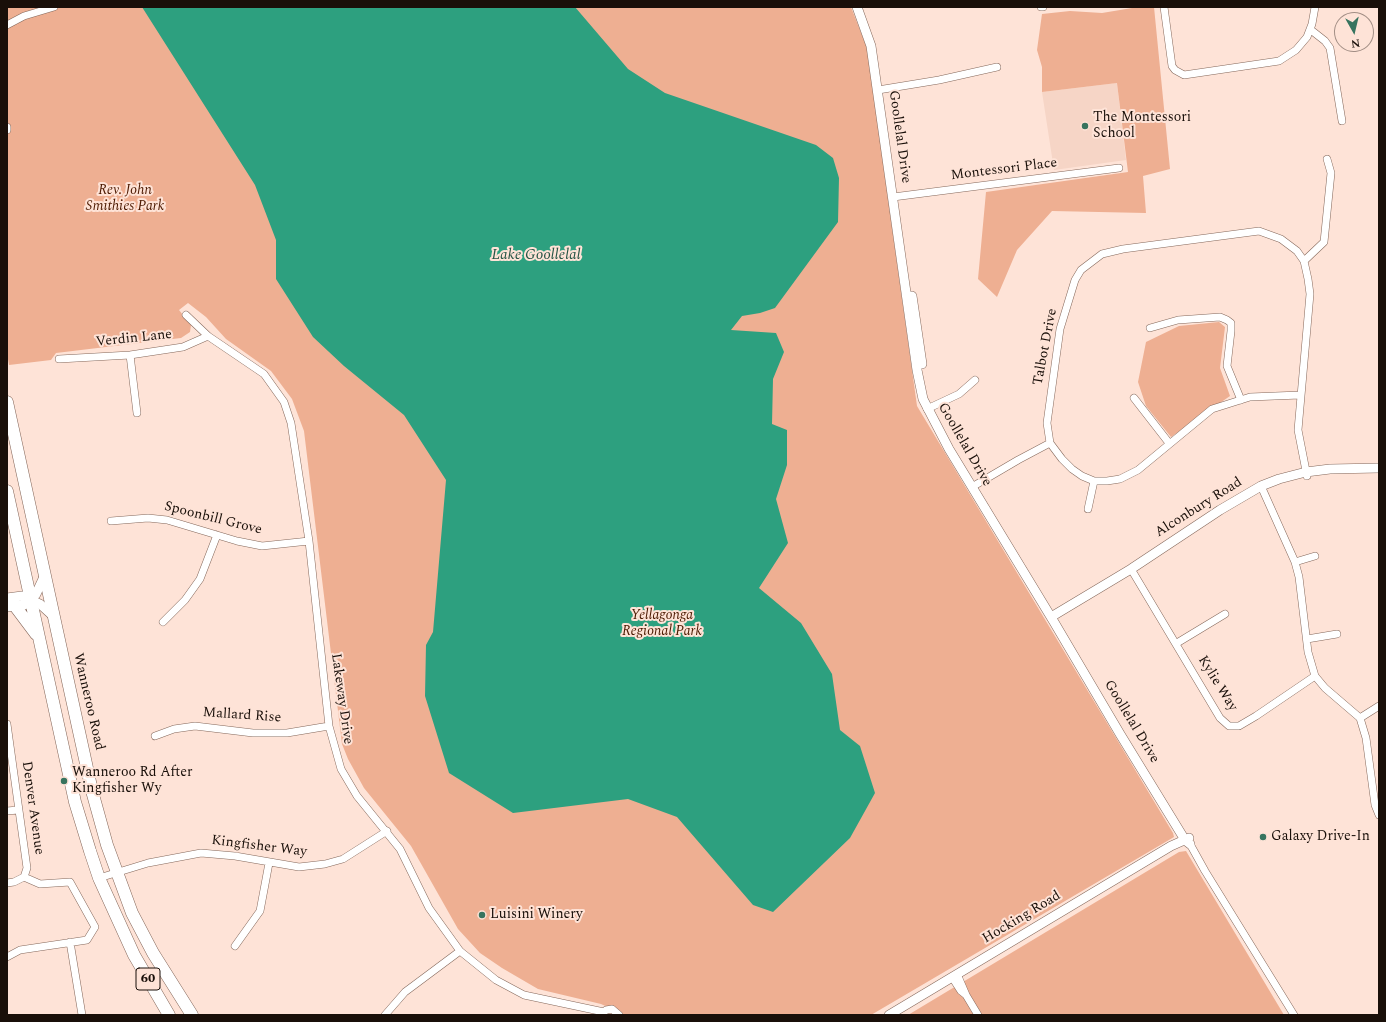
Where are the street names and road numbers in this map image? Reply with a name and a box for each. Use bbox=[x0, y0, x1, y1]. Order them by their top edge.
street label: Goollelal Drive bbox=[884, 89, 914, 185]
street label: Montessori Place bbox=[950, 155, 1058, 185]
street label: Talbot Drive bbox=[1030, 307, 1062, 387]
street label: Verdin Lane bbox=[95, 327, 173, 351]
street label: Goollelal Drive bbox=[933, 400, 995, 490]
street label: Alconbury Road bbox=[1152, 474, 1246, 542]
street label: Spoonbill Grove bbox=[162, 499, 264, 539]
street label: Wanneroo Road bbox=[69, 652, 107, 752]
street label: Lakeway Drive bbox=[326, 652, 356, 746]
street label: Kylie Way bbox=[1193, 653, 1241, 715]
street label: Goollelal Drive bbox=[1100, 677, 1162, 767]
street label: Mallard Rise bbox=[202, 705, 282, 727]
street label: Denver Avenue bbox=[17, 760, 47, 856]
street label: Kingfisher Way bbox=[210, 833, 308, 861]
street label: Hocking Road bbox=[980, 888, 1064, 948]
road number: 60 bbox=[136, 968, 160, 990]

